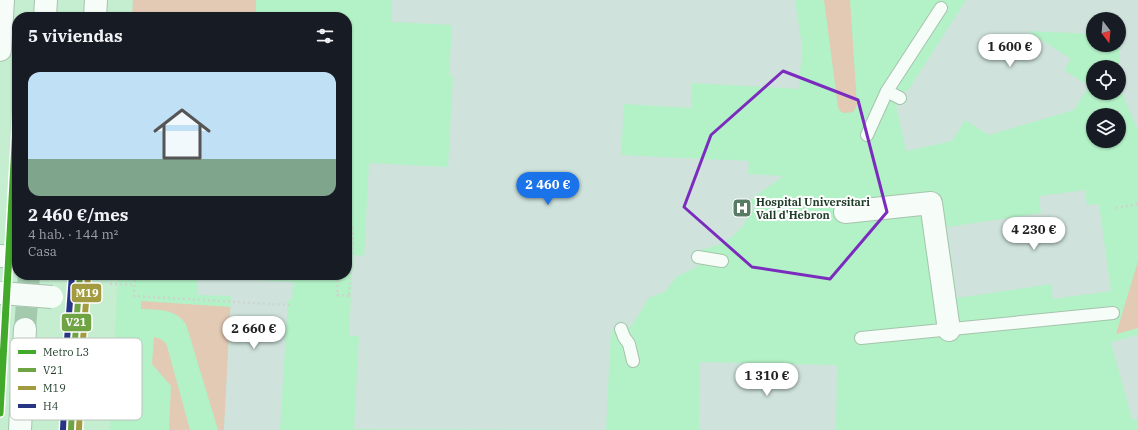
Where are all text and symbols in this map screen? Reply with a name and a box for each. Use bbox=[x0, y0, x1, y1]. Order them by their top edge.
north arrow bbox=[1086, 12, 1126, 52]
map controls bbox=[1086, 12, 1126, 148]
text: 5 viviendas bbox=[28, 25, 123, 47]
icon: filters bbox=[314, 25, 336, 47]
pin: 1 600 € bbox=[973, 34, 1047, 68]
text: 1 600 € bbox=[987, 38, 1033, 55]
button: locate bbox=[1086, 60, 1126, 100]
icon: home bbox=[146, 98, 218, 170]
button: layers bbox=[1086, 108, 1126, 148]
pin: 2 460 € bbox=[511, 172, 585, 206]
text: 2 460 € bbox=[525, 176, 571, 193]
place label: Hospital Universitari Vall d'Hebron bbox=[756, 195, 870, 222]
hospital icon: Hospital Universitari Vall d'Hebron bbox=[731, 197, 753, 219]
text: 2 460 €/mes bbox=[28, 204, 128, 226]
pin: 4 230 € bbox=[997, 217, 1071, 251]
text: 4 230 € bbox=[1011, 221, 1057, 238]
text: 4 hab. · 144 m² bbox=[28, 226, 118, 243]
text: Casa bbox=[28, 243, 57, 260]
line badge: M19 bbox=[71, 283, 102, 303]
text: M19 bbox=[75, 286, 99, 300]
line badge: V21 bbox=[61, 313, 92, 332]
text: V21 bbox=[66, 315, 87, 329]
pin: 2 660 € bbox=[217, 316, 291, 350]
text: 2 660 € bbox=[231, 320, 277, 337]
legend bbox=[10, 338, 142, 420]
text: Metro L3 bbox=[43, 345, 89, 359]
text: V21 bbox=[43, 363, 64, 377]
pin: 1 310 € bbox=[730, 363, 804, 397]
text: 1 310 € bbox=[744, 367, 790, 384]
text: M19 bbox=[43, 381, 66, 395]
text: H4 bbox=[43, 399, 59, 413]

